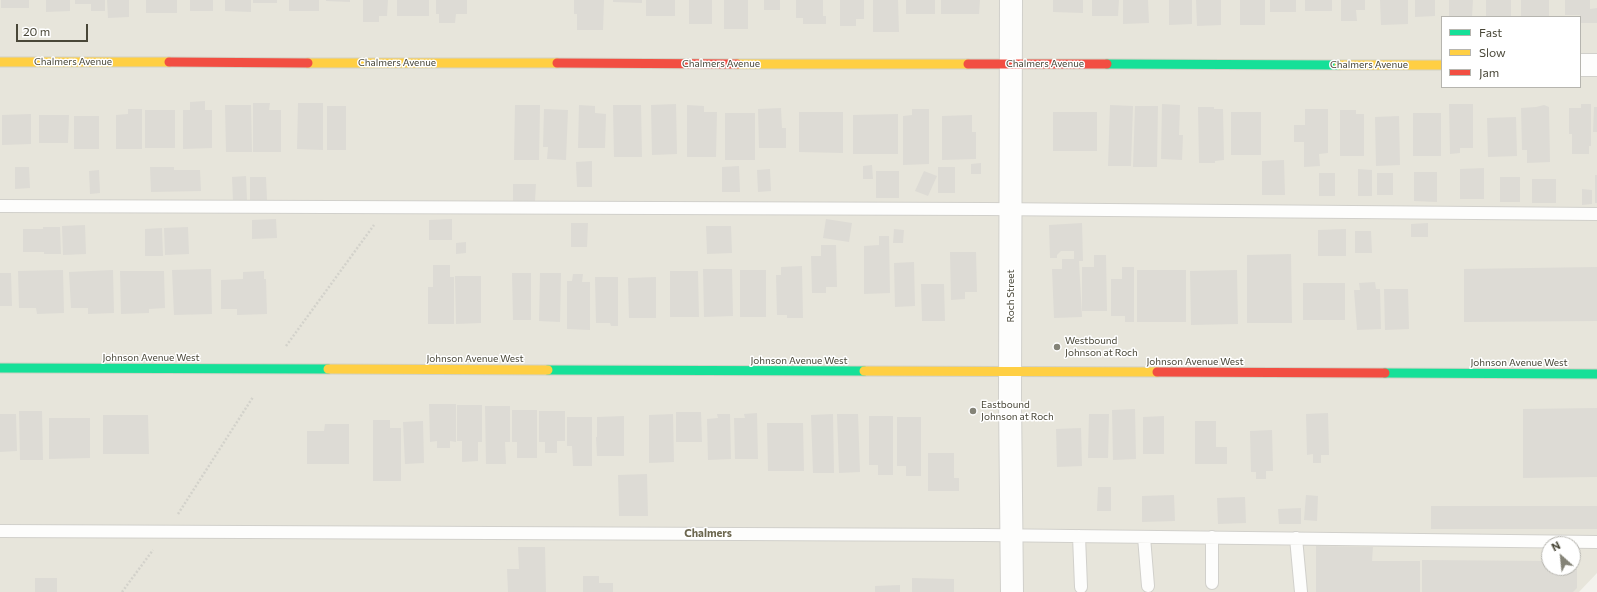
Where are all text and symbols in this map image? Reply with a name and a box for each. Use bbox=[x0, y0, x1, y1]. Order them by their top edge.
scale bar bbox=[18, 16, 90, 42]
legend bbox=[1441, 16, 1581, 88]
text: 20 m bbox=[23, 24, 50, 38]
text: Fast bbox=[1479, 25, 1502, 39]
text: Slow bbox=[1479, 45, 1506, 59]
street label: Chalmers Avenue bbox=[34, 56, 112, 68]
street label: Chalmers Avenue bbox=[358, 57, 436, 69]
street label: Chalmers Avenue bbox=[682, 58, 760, 70]
street label: Chalmers Avenue bbox=[1006, 58, 1084, 70]
street label: Chalmers Avenue bbox=[1330, 59, 1408, 71]
text: Jam bbox=[1479, 65, 1499, 79]
street label: Roch Street bbox=[1005, 269, 1017, 323]
place label: Westbound Johnson at Roch bbox=[1065, 335, 1138, 358]
marker: Westbound Johnson at Roch bbox=[1052, 342, 1062, 352]
street label: Johnson Avenue West bbox=[102, 352, 200, 364]
street label: Johnson Avenue West bbox=[426, 353, 524, 365]
street label: Johnson Avenue West bbox=[750, 355, 848, 367]
street label: Johnson Avenue West bbox=[1146, 356, 1244, 368]
street label: Johnson Avenue West bbox=[1470, 357, 1568, 369]
place label: Eastbound Johnson at Roch bbox=[981, 399, 1054, 422]
marker: Eastbound Johnson at Roch bbox=[968, 406, 978, 416]
district label: Chalmers bbox=[684, 526, 732, 540]
north arrow bbox=[1541, 536, 1581, 576]
text: N bbox=[1549, 538, 1562, 553]

